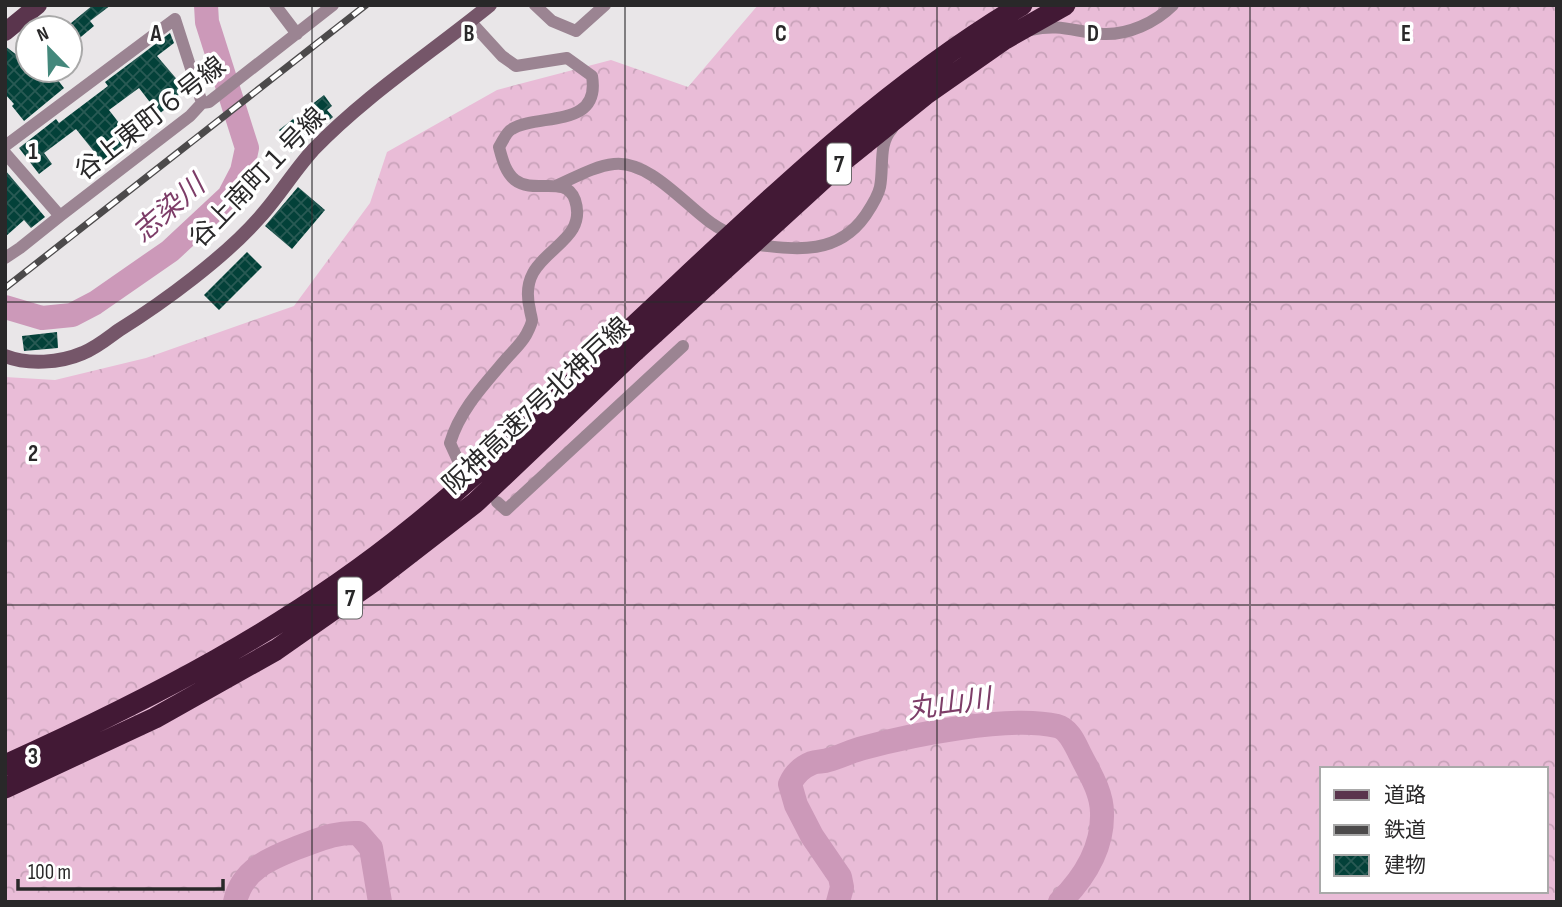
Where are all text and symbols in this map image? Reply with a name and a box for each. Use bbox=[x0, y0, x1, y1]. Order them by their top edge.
north arrow bbox=[14, 14, 84, 84]
text: A bbox=[150, 20, 163, 48]
text: B bbox=[464, 20, 475, 48]
text: C bbox=[775, 20, 787, 48]
text: D bbox=[1087, 20, 1099, 48]
text: E bbox=[1401, 20, 1411, 48]
text: N bbox=[34, 22, 52, 47]
street label: 谷上東町６号線 bbox=[70, 51, 232, 187]
street label: 谷上南町１号線 bbox=[184, 102, 332, 254]
text: 1 bbox=[28, 138, 38, 166]
road number: 7 bbox=[827, 144, 851, 184]
water label: 志染川 bbox=[126, 167, 214, 249]
street label: 阪神高速7号北神戸線 bbox=[437, 311, 637, 501]
text: 2 bbox=[28, 440, 38, 468]
road number: 7 bbox=[338, 578, 362, 618]
water label: 丸山川 bbox=[905, 682, 996, 727]
text: 3 bbox=[28, 743, 38, 771]
legend bbox=[1320, 767, 1548, 893]
text: 道路 bbox=[1384, 783, 1426, 808]
text: 鉄道 bbox=[1384, 818, 1426, 843]
scale bar bbox=[18, 848, 222, 892]
text: 建物 bbox=[1384, 853, 1426, 878]
text: 100 m bbox=[28, 860, 71, 885]

